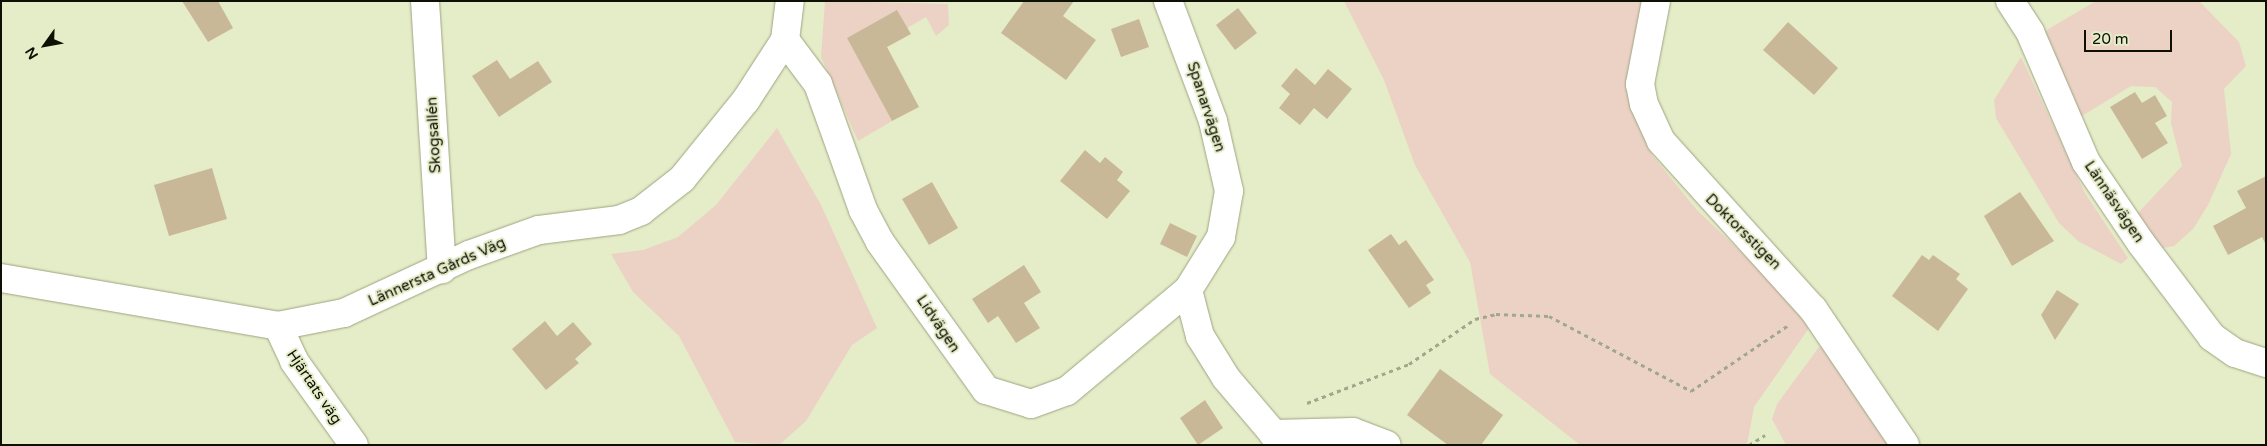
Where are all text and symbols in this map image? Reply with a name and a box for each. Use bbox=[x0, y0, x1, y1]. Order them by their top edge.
north arrow bbox=[20, 20, 70, 70]
scale bar bbox=[2087, 20, 2174, 52]
text: 20 m bbox=[2092, 30, 2129, 48]
text: N bbox=[22, 44, 42, 62]
street label: Spanarvägen bbox=[1183, 60, 1229, 154]
street label: Skogsallén bbox=[423, 96, 445, 174]
street label: Lännäsvägen bbox=[2080, 158, 2148, 246]
street label: Doktorsstigen bbox=[1701, 190, 1785, 274]
street label: Lännersta Gårds Väg bbox=[366, 234, 508, 310]
street label: Lidvägen bbox=[912, 292, 964, 356]
street label: Hjärtats väg bbox=[283, 346, 345, 428]

